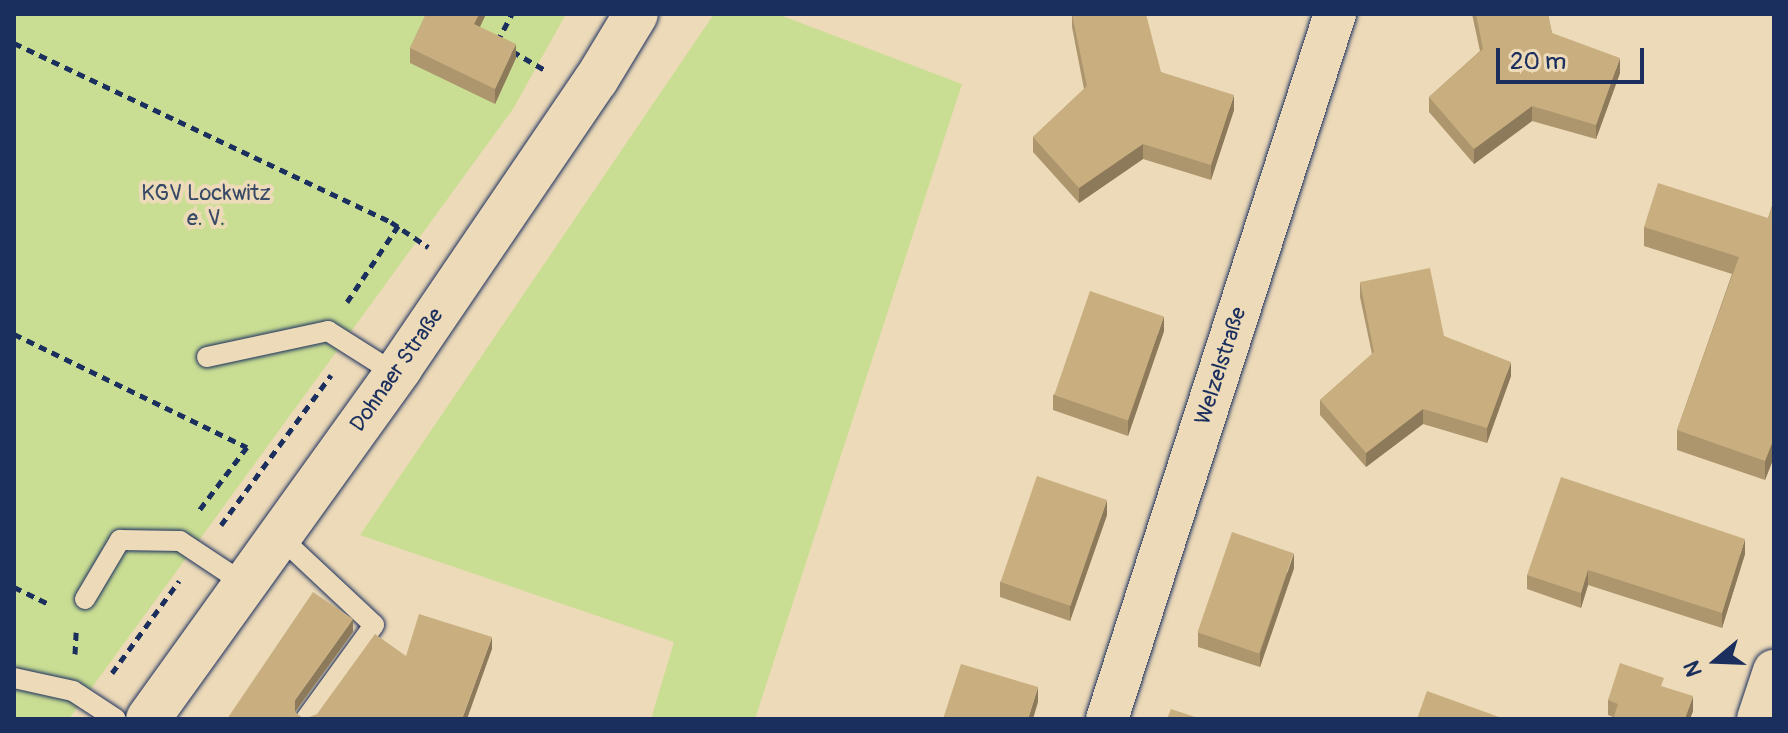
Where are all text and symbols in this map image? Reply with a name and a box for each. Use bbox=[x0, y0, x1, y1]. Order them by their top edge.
scale bar bbox=[1500, 32, 1648, 82]
text: 20 m bbox=[1510, 47, 1566, 76]
park label: KGV Lockwitz e. V. bbox=[141, 180, 271, 232]
street label: Dohnaer Straße bbox=[345, 303, 449, 437]
street label: Welzelstraße bbox=[1190, 304, 1252, 428]
north arrow bbox=[1676, 621, 1756, 701]
text: N bbox=[1678, 657, 1709, 680]

